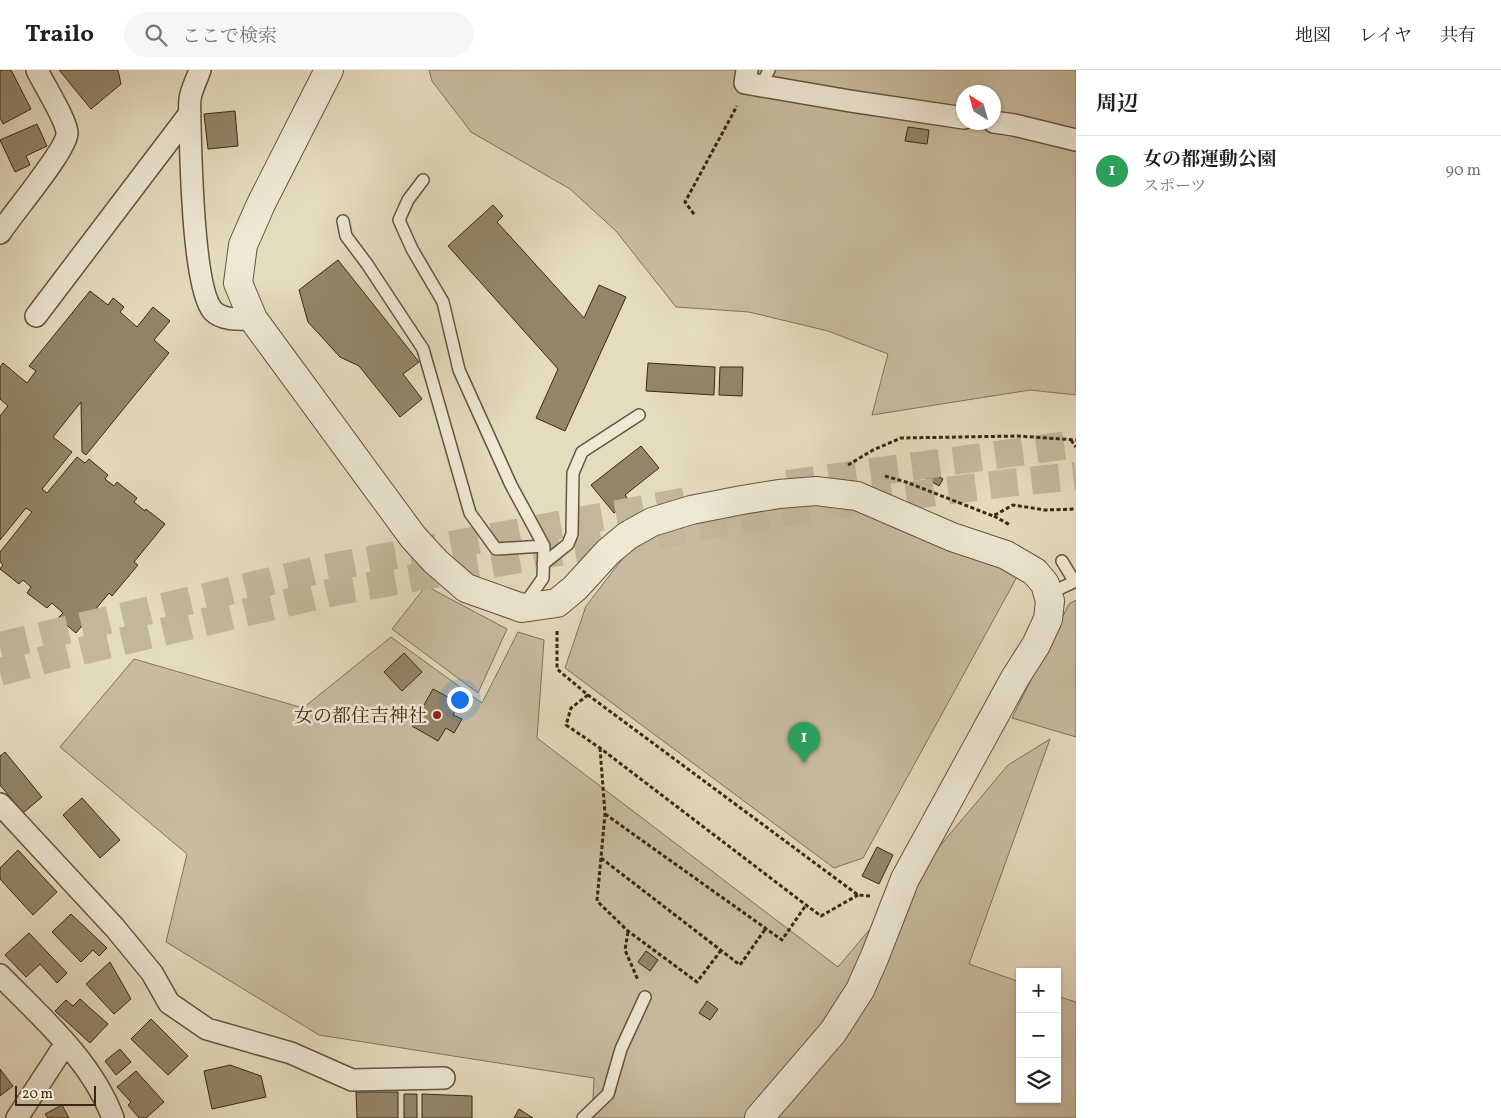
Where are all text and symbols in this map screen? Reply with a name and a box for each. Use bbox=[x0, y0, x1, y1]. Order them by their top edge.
search box bbox=[124, 12, 474, 57]
text: Trailo bbox=[25, 18, 94, 52]
icon: search bbox=[142, 21, 170, 49]
text: ここで検索 bbox=[182, 24, 277, 50]
text: 地図 bbox=[1295, 24, 1331, 49]
text: レイヤ bbox=[1359, 24, 1412, 49]
text: 共有 bbox=[1440, 24, 1476, 49]
north arrow bbox=[956, 85, 1001, 130]
text: 周辺 bbox=[1096, 90, 1138, 119]
text: 女の都運動公園 bbox=[1143, 147, 1276, 173]
text: 1 bbox=[1109, 160, 1115, 182]
text: 90 m bbox=[1445, 160, 1481, 182]
text: スポーツ bbox=[1143, 176, 1206, 198]
your location bbox=[447, 687, 473, 713]
place label: 女の都住吉神社 bbox=[294, 704, 427, 730]
marker: 女の都住吉神社 bbox=[431, 709, 443, 721]
pin: 1 bbox=[788, 722, 820, 763]
map controls bbox=[1016, 968, 1061, 1103]
button: + bbox=[1016, 968, 1061, 1013]
button: − bbox=[1016, 1013, 1061, 1058]
button: layers bbox=[1016, 1058, 1061, 1103]
scale bar bbox=[15, 1083, 96, 1106]
text: 20 m bbox=[22, 1085, 53, 1104]

